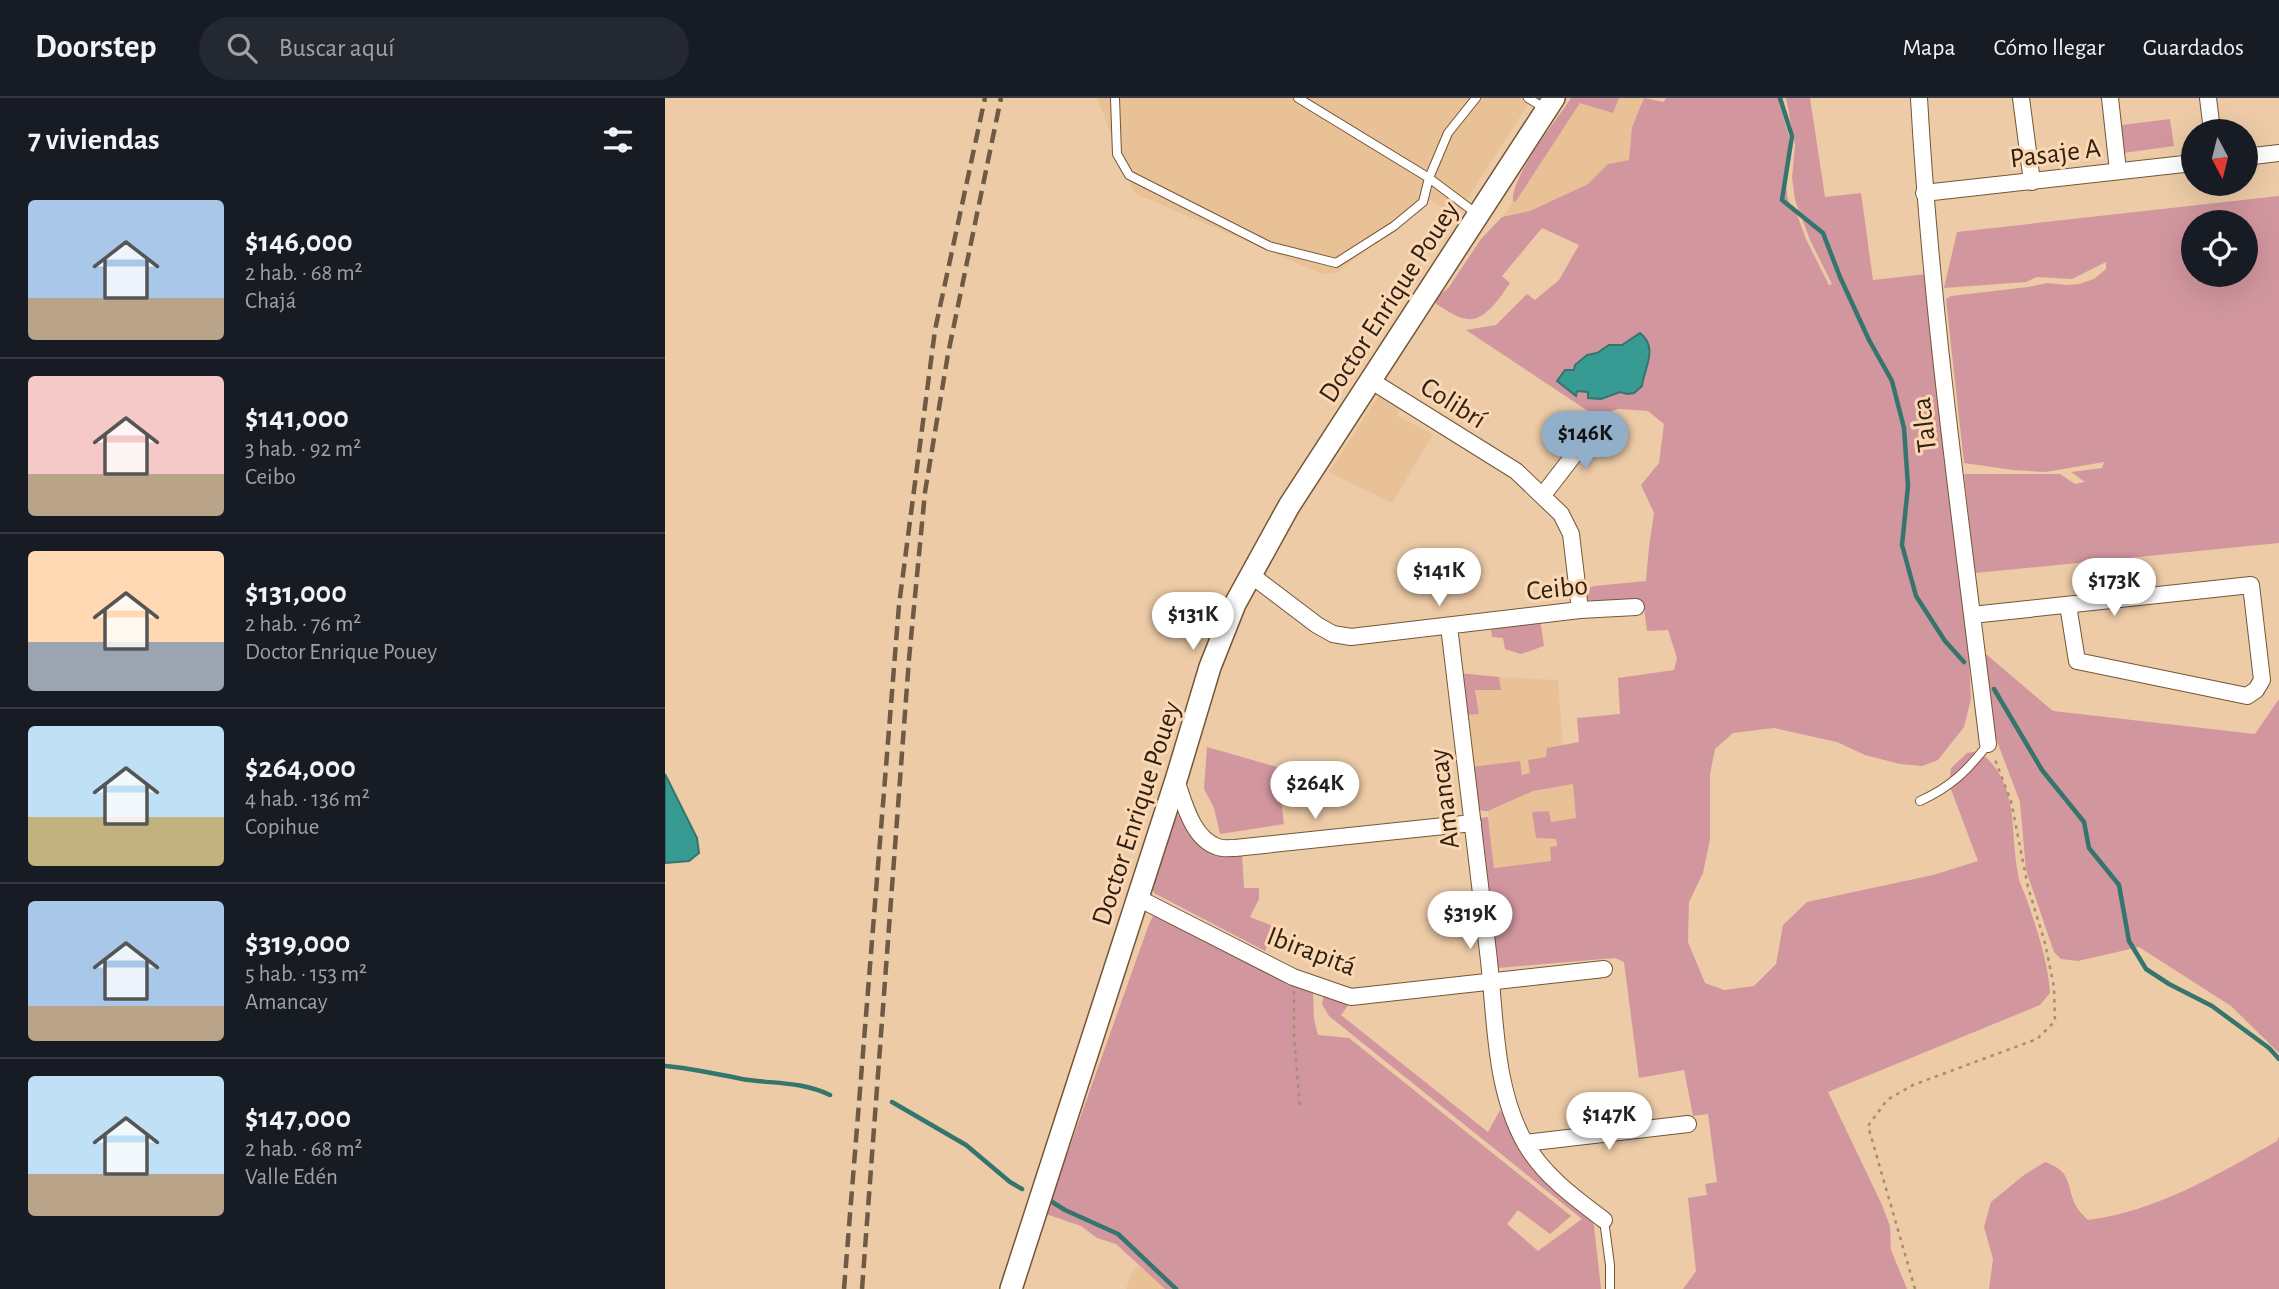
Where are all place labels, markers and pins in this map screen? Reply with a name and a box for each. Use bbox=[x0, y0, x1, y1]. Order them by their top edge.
pin: $146K bbox=[1536, 412, 1634, 471]
pin: $141K bbox=[1390, 548, 1488, 608]
pin: $173K bbox=[2065, 559, 2163, 618]
pin: $131K bbox=[1144, 592, 1242, 652]
pin: $264K bbox=[1266, 762, 1364, 821]
pin: $319K bbox=[1421, 892, 1519, 951]
pin: $147K bbox=[1560, 1093, 1658, 1152]

